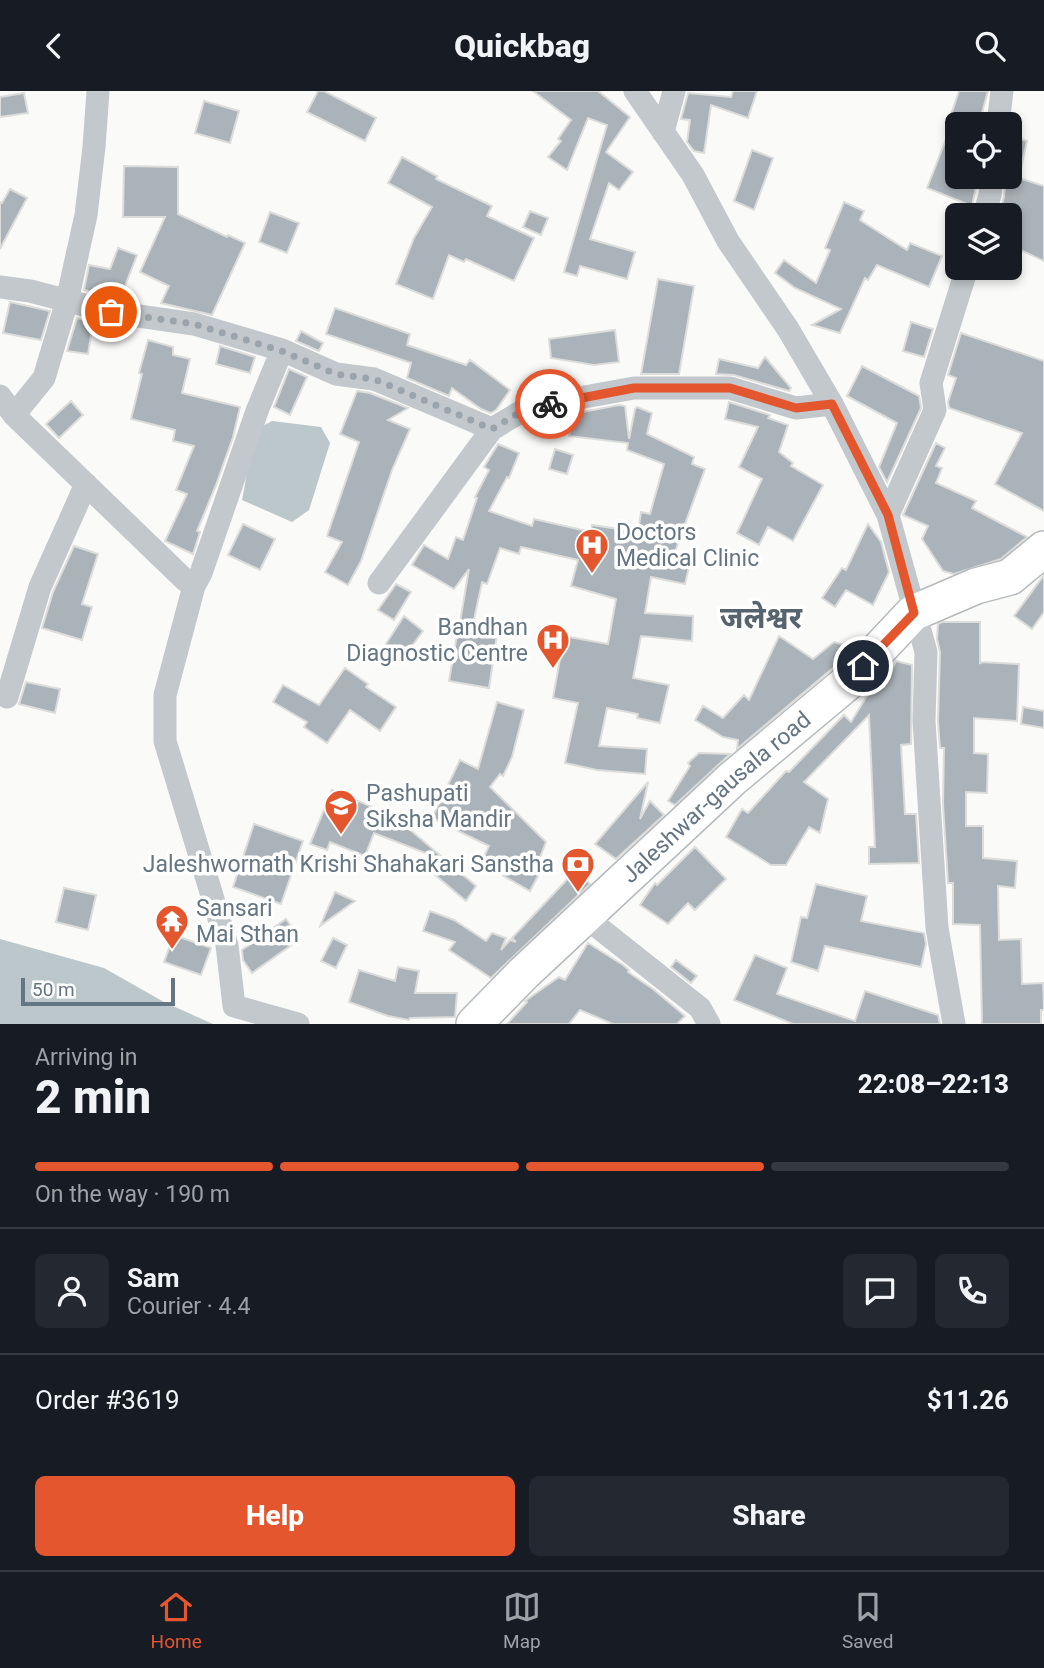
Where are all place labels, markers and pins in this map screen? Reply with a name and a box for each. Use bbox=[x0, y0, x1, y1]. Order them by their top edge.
pin bbox=[81, 282, 141, 342]
place label: Doctors Medical Clinic bbox=[616, 519, 759, 572]
hospital icon: Doctors Medical Clinic bbox=[573, 526, 611, 575]
place label: Bandhan Diagnostic Centre bbox=[346, 614, 528, 667]
hospital icon: Bandhan Diagnostic Centre bbox=[534, 621, 572, 670]
pin bbox=[833, 636, 893, 696]
place label: Pashupati Siksha Mandir bbox=[366, 780, 512, 833]
school or university icon: Pashupati Siksha Mandir bbox=[322, 787, 360, 836]
bank icon: Jaleshwornath Krishi Shahakari Sanstha bbox=[559, 845, 597, 894]
place label: Jaleshwornath Krishi Shahakari Sanstha bbox=[143, 851, 554, 878]
place label: Sansari Mai Sthan bbox=[196, 895, 299, 948]
temple icon: Sansari Mai Sthan bbox=[153, 902, 191, 951]

